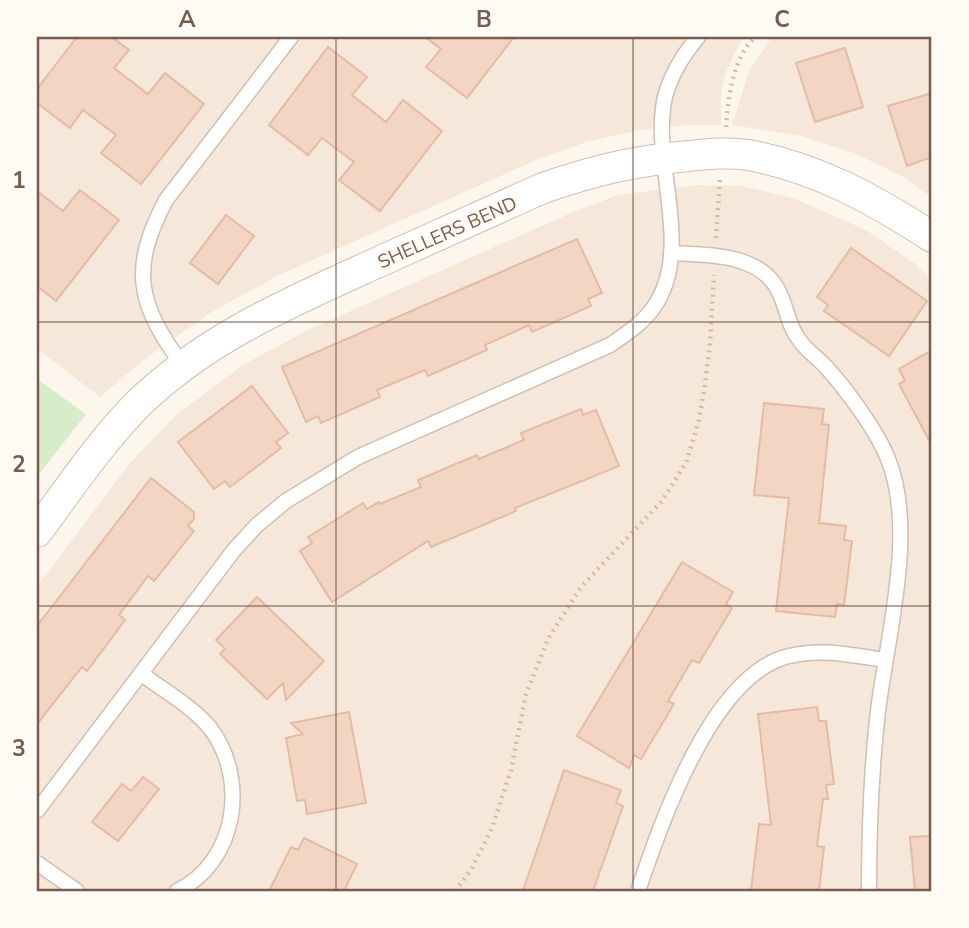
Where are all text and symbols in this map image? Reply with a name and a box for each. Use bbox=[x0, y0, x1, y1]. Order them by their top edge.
text: A bbox=[178, 4, 196, 35]
text: B bbox=[476, 4, 492, 35]
text: C bbox=[774, 4, 790, 35]
text: 1 bbox=[12, 165, 26, 196]
street label: SHELLERS BEND bbox=[373, 190, 521, 275]
text: 2 bbox=[12, 449, 26, 480]
text: 3 bbox=[12, 733, 26, 764]

